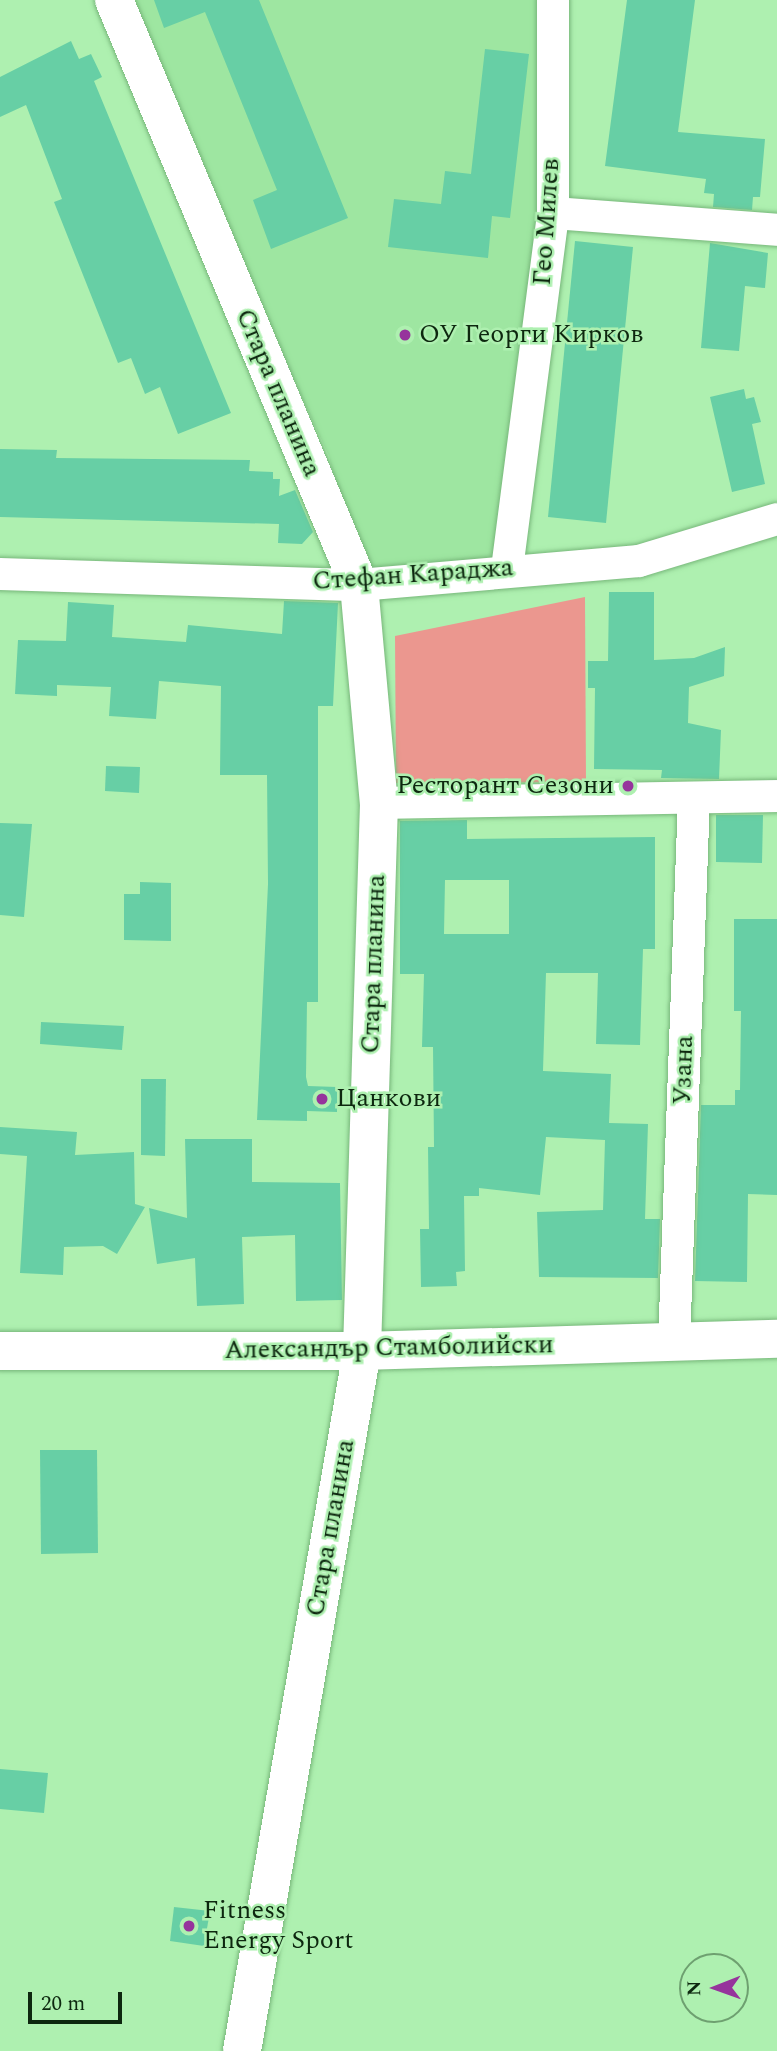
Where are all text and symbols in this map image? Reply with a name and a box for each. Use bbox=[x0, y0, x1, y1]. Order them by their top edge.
street label: Гео Милев bbox=[527, 157, 567, 287]
street label: Стара планина bbox=[229, 304, 327, 482]
place label: ОУ Георги Кирков bbox=[419, 319, 643, 351]
marker: ОУ Георги Кирков bbox=[397, 327, 413, 343]
street label: Стефан Караджа bbox=[312, 552, 514, 598]
place label: Ресторант Сезони bbox=[397, 770, 614, 802]
marker: Ресторант Сезони bbox=[620, 778, 636, 794]
street label: Стара планина bbox=[355, 874, 393, 1054]
street label: Узана bbox=[667, 1035, 701, 1105]
place label: Цанкови bbox=[336, 1083, 441, 1115]
marker: Цанкови bbox=[314, 1091, 330, 1107]
street label: Александър Стамболийски bbox=[224, 1330, 554, 1366]
street label: Стара планина bbox=[300, 1437, 362, 1619]
place label: Fitness Energy Sport bbox=[203, 1895, 353, 1956]
marker: Fitness Energy Sport bbox=[181, 1918, 197, 1934]
north arrow bbox=[679, 1953, 749, 2023]
scale bar bbox=[32, 1978, 126, 2022]
text: N bbox=[680, 1980, 709, 1996]
text: 20 m bbox=[41, 1988, 85, 2020]

